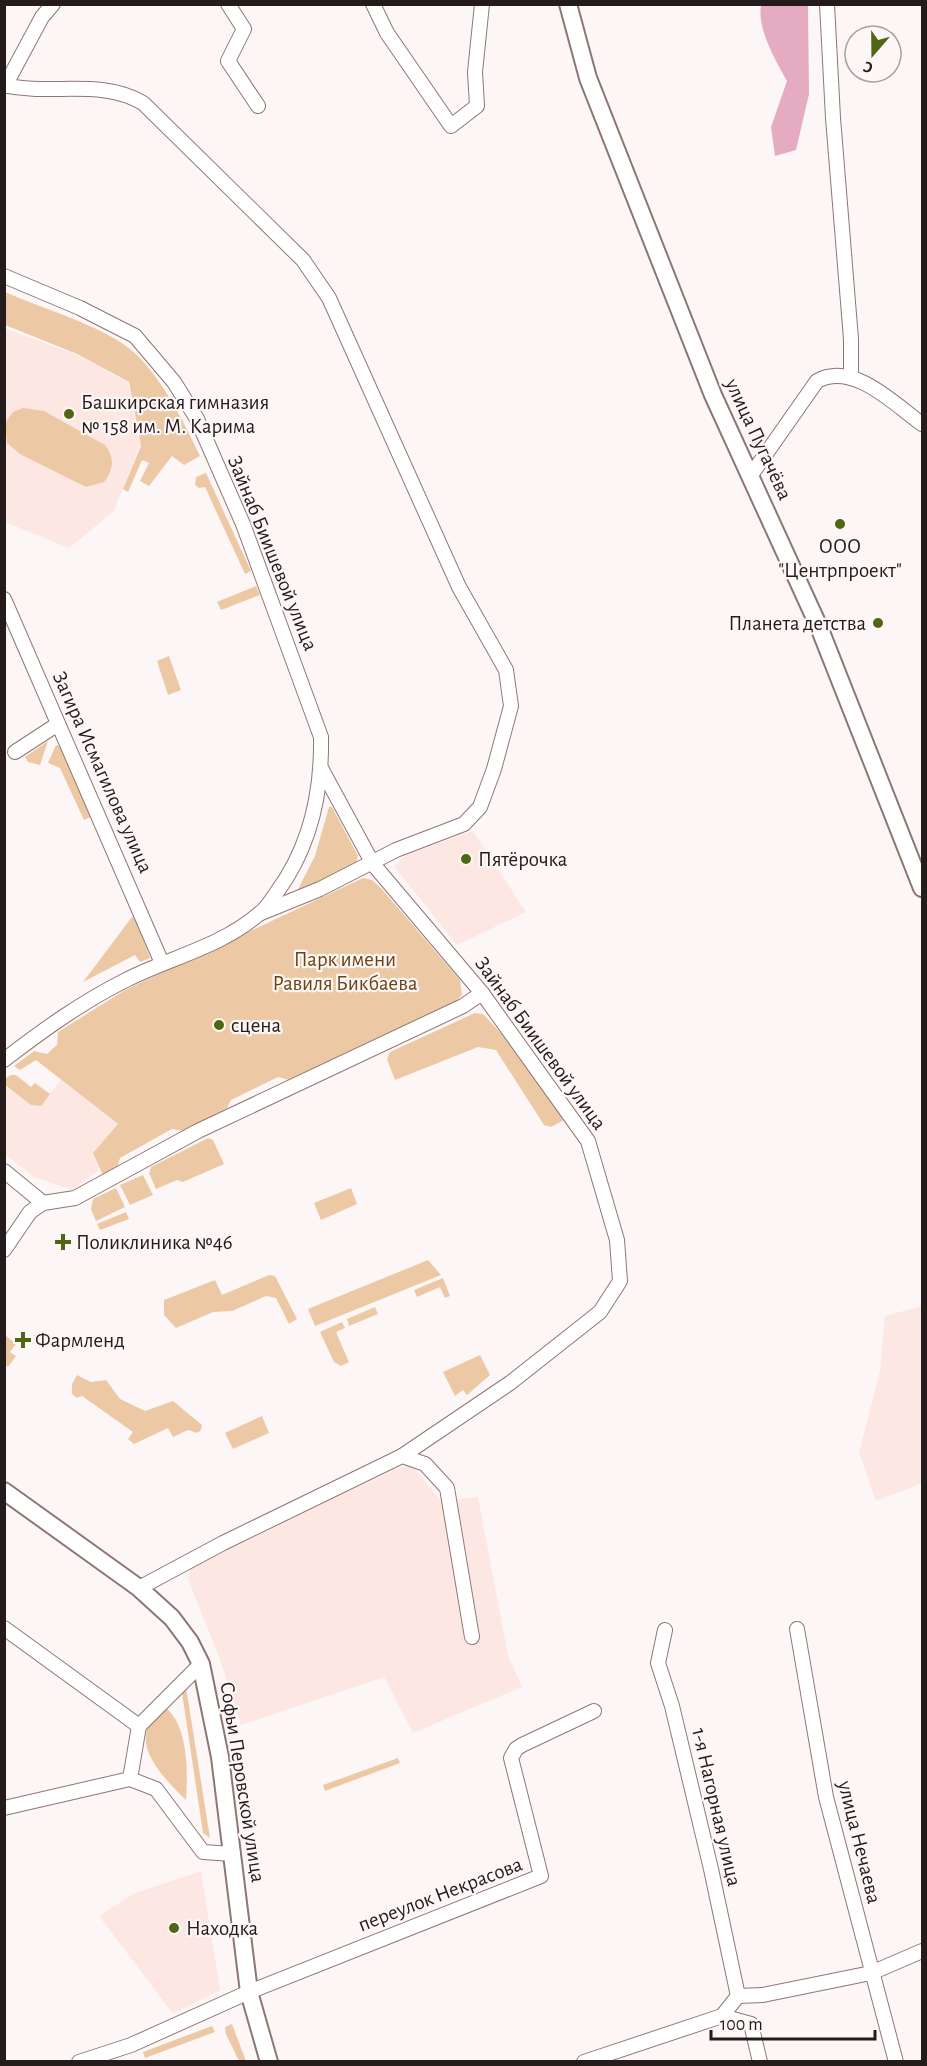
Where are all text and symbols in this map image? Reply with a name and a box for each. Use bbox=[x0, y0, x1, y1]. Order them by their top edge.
north arrow bbox=[843, 24, 903, 84]
text: С bbox=[861, 58, 875, 76]
street label: улица Пугачёва bbox=[721, 374, 796, 503]
place label: Башкирская гимназия № 158 им. М. Карима bbox=[81, 392, 269, 437]
marker: Башкирская гимназия № 158 им. М. Карима bbox=[62, 407, 76, 421]
street label: Зайнаб Биишевой улица bbox=[224, 453, 321, 654]
marker: ООО "Центрпроект" bbox=[833, 517, 847, 531]
place label: ООО "Центрпроект" bbox=[778, 536, 902, 581]
place label: Планета детства bbox=[728, 613, 866, 634]
marker: Планета детства bbox=[871, 616, 885, 630]
street label: Загира Исмагилова улица bbox=[49, 668, 157, 877]
place label: Пятёрочка bbox=[478, 849, 568, 870]
marker: Пятёрочка bbox=[459, 852, 473, 866]
park label: Парк имени Равиля Бикбаева bbox=[272, 949, 418, 994]
street label: Зайнаб Биишевой улица bbox=[471, 953, 610, 1134]
place label: сцена bbox=[231, 1015, 282, 1036]
marker: сцена bbox=[212, 1018, 226, 1032]
place label: Поликлиника №46 bbox=[76, 1232, 233, 1253]
marker: Поликлиника №46 bbox=[54, 1233, 72, 1251]
place label: Фармленд bbox=[35, 1330, 125, 1351]
marker: Фармленд bbox=[16, 1333, 30, 1347]
street label: Софьи Перовской улица bbox=[216, 1680, 269, 1884]
street label: 1-я Нагорная улица bbox=[688, 1726, 745, 1889]
street label: улица Нечаева bbox=[834, 1778, 885, 1906]
street label: переулок Некрасова bbox=[355, 1853, 526, 1935]
place label: Находка bbox=[186, 1918, 259, 1939]
marker: Находка bbox=[167, 1921, 181, 1935]
scale bar bbox=[711, 2003, 874, 2041]
text: 100 m bbox=[720, 2016, 763, 2034]

